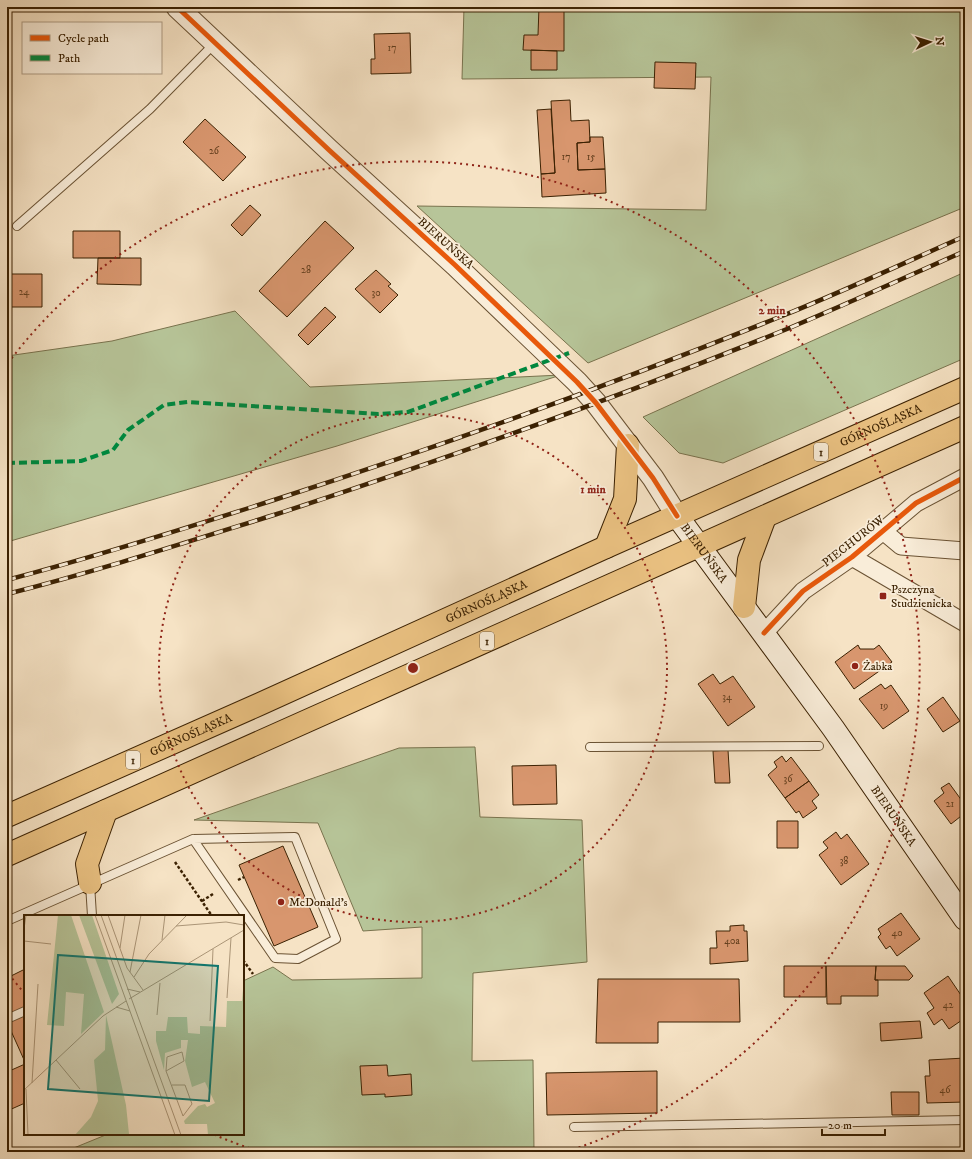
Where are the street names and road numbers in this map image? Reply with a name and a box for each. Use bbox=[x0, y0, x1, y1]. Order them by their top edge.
street label: BIERUŃSKA bbox=[415, 214, 477, 273]
street label: GÓRNOŚLĄSKA bbox=[837, 401, 925, 451]
road number: 1 bbox=[814, 443, 828, 461]
street label: PIECHURÓW bbox=[819, 512, 888, 570]
street label: BIERUŃSKA bbox=[677, 521, 731, 586]
street label: GÓRNOŚLĄSKA bbox=[443, 577, 530, 627]
road number: 1 bbox=[480, 632, 494, 650]
street label: GÓRNOŚLĄSKA bbox=[148, 710, 235, 760]
road number: 1 bbox=[126, 751, 140, 769]
street label: BIERUŃSKA bbox=[867, 783, 920, 850]

